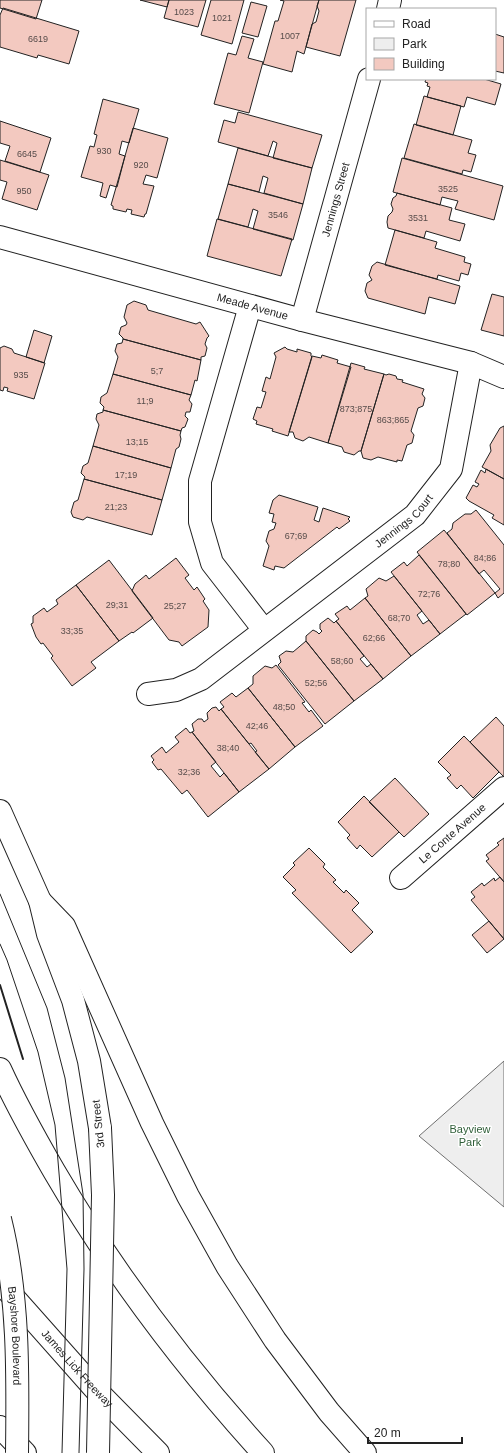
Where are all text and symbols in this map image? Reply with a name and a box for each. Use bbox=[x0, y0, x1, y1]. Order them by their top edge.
house number: 1023 bbox=[174, 7, 194, 17]
legend bbox=[366, 8, 496, 80]
house number: 1021 bbox=[212, 13, 232, 23]
text: Road bbox=[402, 17, 431, 31]
house number: 1007 bbox=[280, 31, 300, 41]
house number: 6619 bbox=[28, 34, 48, 44]
text: Park bbox=[402, 37, 428, 51]
text: Building bbox=[402, 57, 445, 71]
house number: 930 bbox=[96, 146, 112, 156]
house number: 6645 bbox=[17, 149, 37, 159]
house number: 920 bbox=[133, 160, 149, 170]
street label: Jennings Street bbox=[319, 161, 352, 238]
house number: 3525 bbox=[438, 184, 458, 194]
house number: 950 bbox=[16, 186, 32, 196]
house number: 3546 bbox=[268, 210, 288, 220]
house number: 3531 bbox=[408, 213, 428, 223]
street label: Meade Avenue bbox=[216, 291, 290, 322]
house number: 5;7 bbox=[151, 366, 163, 376]
house number: 935 bbox=[13, 370, 29, 380]
house number: 11;9 bbox=[137, 396, 153, 406]
house number: 873;875 bbox=[340, 404, 372, 414]
house number: 863;865 bbox=[377, 415, 409, 425]
house number: 13;15 bbox=[126, 437, 148, 447]
house number: 17;19 bbox=[115, 470, 137, 480]
street label: Jennings Court bbox=[372, 492, 435, 550]
house number: 21;23 bbox=[105, 502, 127, 512]
house number: 67;69 bbox=[285, 531, 307, 541]
house number: 84;86 bbox=[474, 553, 496, 563]
house number: 78;80 bbox=[438, 559, 460, 569]
house number: 72;76 bbox=[418, 589, 440, 599]
house number: 29;31 bbox=[106, 600, 128, 610]
house number: 25;27 bbox=[164, 601, 186, 611]
house number: 68;70 bbox=[388, 613, 410, 623]
house number: 33;35 bbox=[61, 626, 83, 636]
house number: 62;66 bbox=[363, 633, 385, 643]
house number: 58;60 bbox=[331, 656, 353, 666]
house number: 52;56 bbox=[305, 678, 327, 688]
house number: 48;50 bbox=[273, 702, 295, 712]
house number: 42;46 bbox=[246, 721, 268, 731]
house number: 38;40 bbox=[217, 743, 239, 753]
house number: 32;36 bbox=[178, 767, 200, 777]
street label: Le Conte Avenue bbox=[417, 801, 488, 866]
street label: 3rd Street bbox=[90, 1099, 106, 1149]
park label: Bayview Park bbox=[450, 1123, 491, 1148]
street label: Bayshore Boulevard bbox=[6, 1286, 23, 1385]
street label: James Lick Freeway bbox=[39, 1327, 116, 1410]
scale bar bbox=[368, 1419, 462, 1445]
text: 20 m bbox=[374, 1426, 401, 1440]

